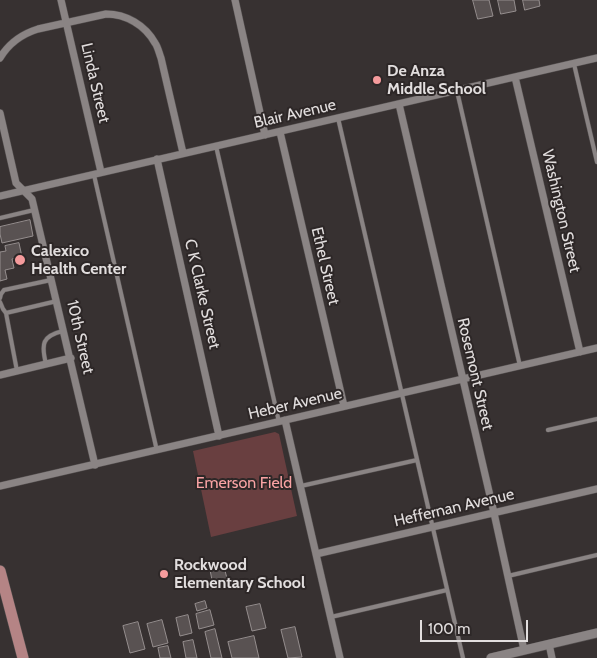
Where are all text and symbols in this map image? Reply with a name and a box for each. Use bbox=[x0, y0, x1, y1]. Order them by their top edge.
street label: Linda Street bbox=[76, 41, 114, 125]
place label: De Anza Middle School bbox=[387, 61, 486, 99]
marker: De Anza Middle School bbox=[371, 74, 383, 86]
street label: Blair Avenue bbox=[252, 95, 338, 133]
street label: Washington Street bbox=[538, 148, 584, 274]
street label: Ethel Street bbox=[307, 225, 343, 307]
street label: C K Clarke Street bbox=[180, 237, 224, 351]
place label: Calexico Health Center bbox=[31, 241, 126, 279]
marker: Calexico Health Center bbox=[13, 253, 27, 267]
street label: 10th Street bbox=[62, 298, 98, 376]
street label: Rosemont Street bbox=[453, 316, 497, 432]
street label: Heber Avenue bbox=[246, 384, 344, 424]
park label: Emerson Field bbox=[196, 473, 292, 493]
street label: Heffernan Avenue bbox=[392, 485, 516, 531]
place label: Rockwood Elementary School bbox=[174, 555, 305, 593]
marker: Rockwood Elementary School bbox=[158, 568, 170, 580]
scale bar bbox=[422, 610, 530, 642]
text: 100 m bbox=[428, 620, 470, 638]

